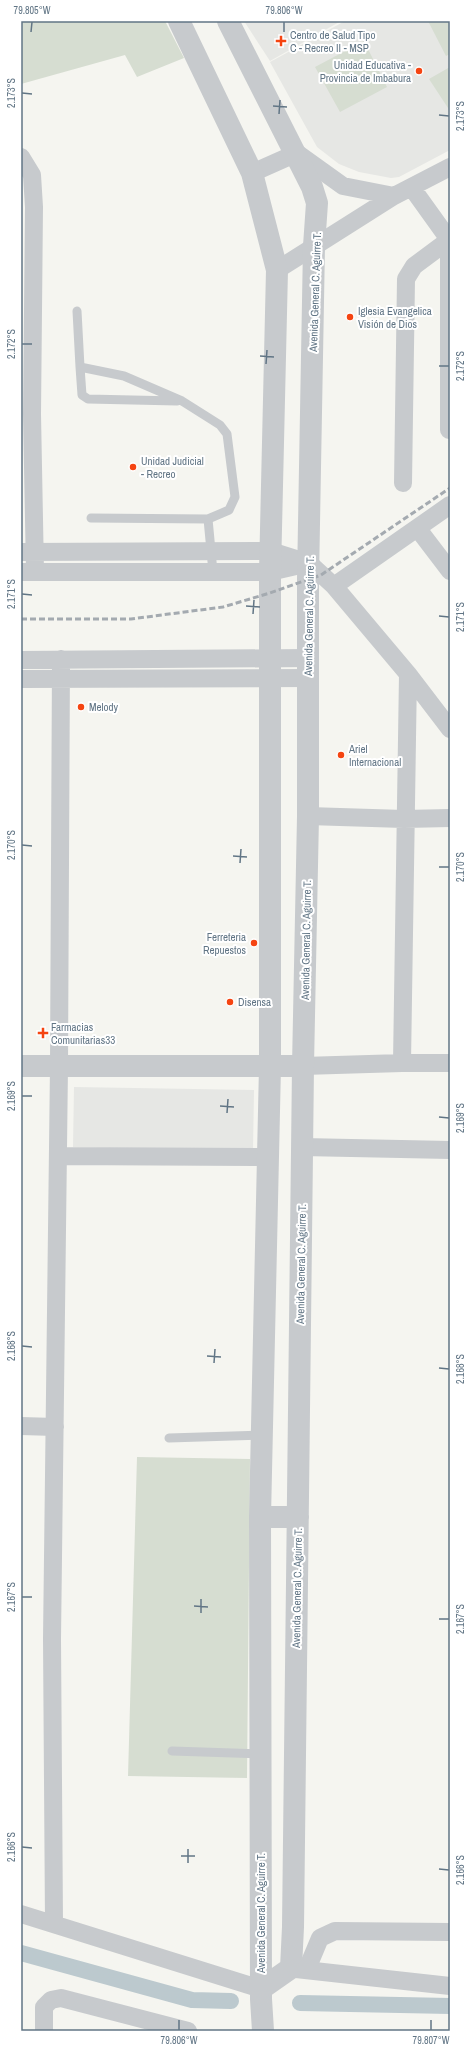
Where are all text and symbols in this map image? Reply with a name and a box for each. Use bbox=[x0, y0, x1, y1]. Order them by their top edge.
text: 79.805°W bbox=[14, 4, 51, 17]
text: 79.806°W bbox=[266, 4, 303, 17]
place label: Centro de Salud Tipo C - Recreo II - MSP bbox=[290, 28, 375, 55]
marker: Centro de Salud Tipo C - Recreo II - MSP bbox=[275, 35, 287, 47]
place label: Unidad Educativa - Provincia de Imbabura bbox=[320, 58, 411, 85]
marker: Unidad Educativa - Provincia de Imbabura bbox=[414, 66, 424, 76]
text: 2.173°S bbox=[5, 77, 18, 108]
text: 2.173°S bbox=[454, 100, 467, 131]
street label: Avenida General C. Aguirre T. bbox=[306, 232, 324, 353]
place label: Iglesia Evangelica Visión de Dios bbox=[358, 304, 432, 331]
marker: Iglesia Evangelica Visión de Dios bbox=[345, 312, 355, 322]
text: 2.172°S bbox=[5, 328, 18, 359]
text: 2.172°S bbox=[454, 350, 467, 381]
place label: Unidad Judicial - Recreo bbox=[141, 454, 204, 481]
marker: Unidad Judicial - Recreo bbox=[128, 462, 138, 472]
street label: Avenida General C. Aguirre T. bbox=[301, 556, 317, 677]
text: 2.171°S bbox=[5, 578, 18, 609]
text: 2.171°S bbox=[454, 601, 467, 632]
place label: Melody bbox=[89, 700, 119, 714]
marker: Melody bbox=[76, 702, 86, 712]
place label: Ariel Internacional bbox=[348, 742, 401, 769]
marker: Ariel Internacional bbox=[336, 750, 346, 760]
text: 2.170°S bbox=[5, 829, 18, 860]
text: 2.170°S bbox=[454, 851, 467, 882]
street label: Avenida General C. Aguirre T. bbox=[298, 880, 314, 1001]
place label: Ferreteria Repuestos bbox=[203, 930, 246, 957]
marker: Ferreteria Repuestos bbox=[249, 938, 259, 948]
place label: Disensa bbox=[238, 995, 271, 1009]
marker: Disensa bbox=[225, 997, 235, 1007]
place label: Farmacias Comunitarias33 bbox=[51, 1020, 115, 1047]
marker: Farmacias Comunitarias33 bbox=[38, 1028, 48, 1038]
text: 2.169°S bbox=[5, 1080, 18, 1111]
text: 2.169°S bbox=[454, 1102, 467, 1133]
street label: Avenida General C. Aguirre T. bbox=[293, 1204, 309, 1325]
text: 2.168°S bbox=[5, 1330, 18, 1361]
text: 2.168°S bbox=[454, 1353, 467, 1384]
street label: Avenida General C. Aguirre T. bbox=[289, 1528, 305, 1649]
text: 2.167°S bbox=[5, 1581, 18, 1612]
text: 2.167°S bbox=[454, 1603, 467, 1634]
text: 2.166°S bbox=[5, 1831, 18, 1862]
street label: Avenida General C. Aguirre T. bbox=[254, 1853, 268, 1974]
text: 2.166°S bbox=[454, 1854, 467, 1885]
text: 79.806°W bbox=[161, 2034, 198, 2047]
text: 79.807°W bbox=[413, 2034, 450, 2047]

